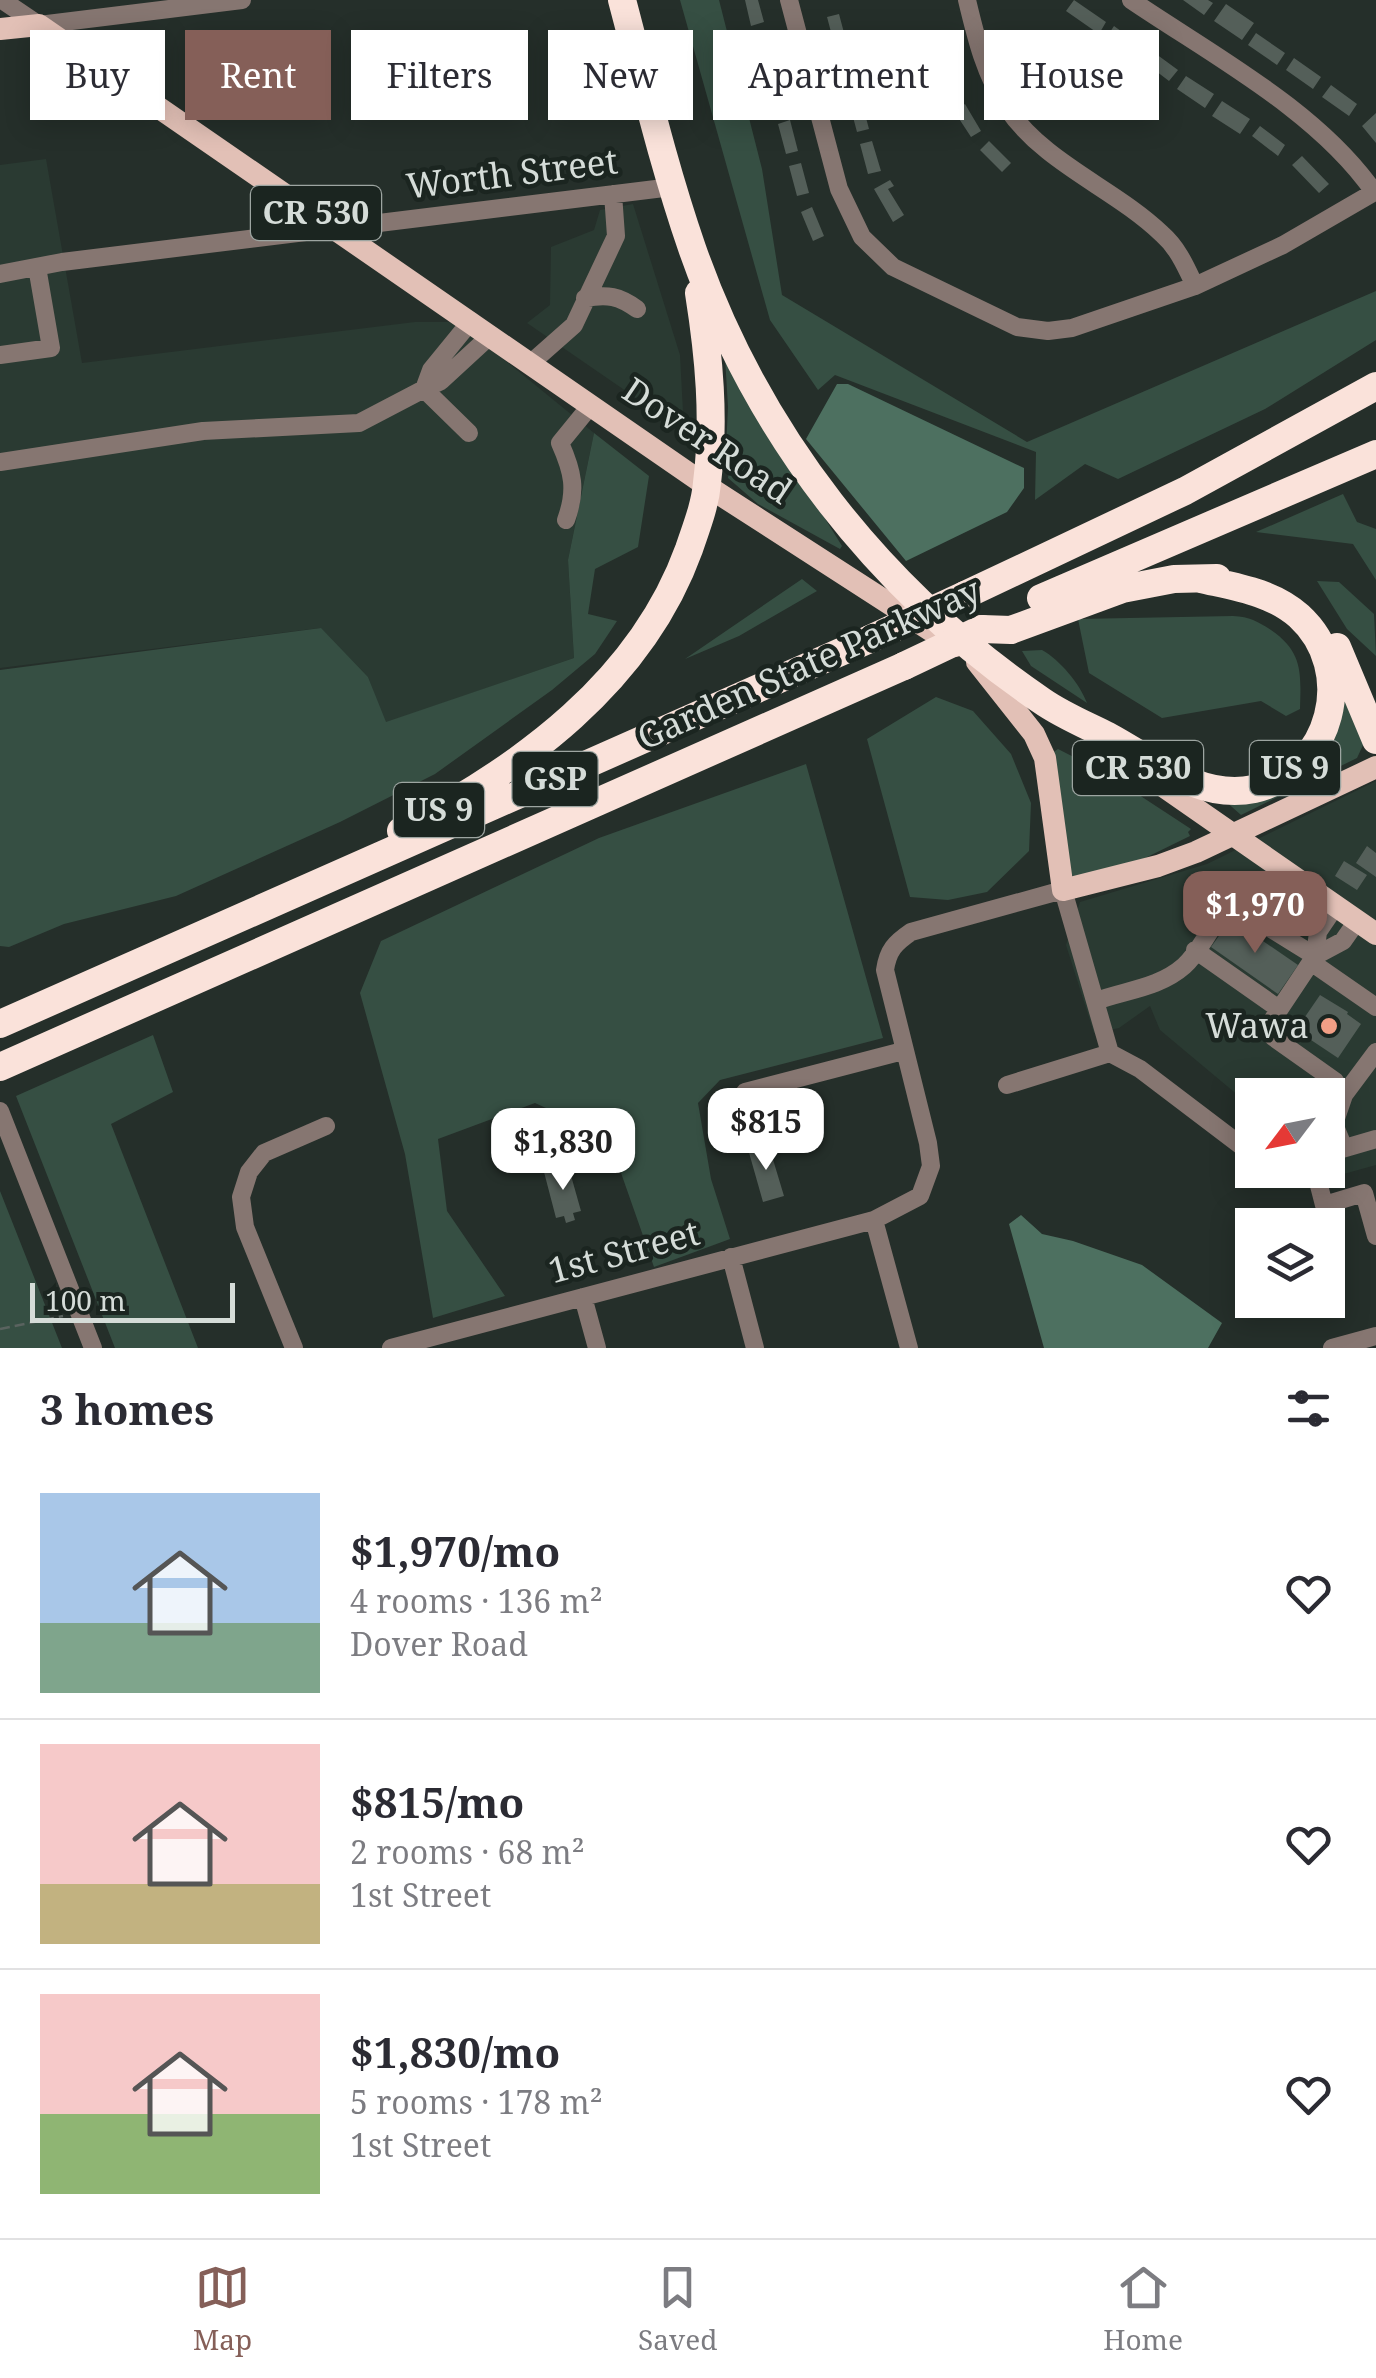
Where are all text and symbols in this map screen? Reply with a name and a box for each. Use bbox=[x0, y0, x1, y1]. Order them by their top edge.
chip: Buy bbox=[30, 30, 165, 120]
chip: Rent bbox=[185, 30, 331, 120]
chip: Filters bbox=[351, 30, 528, 120]
chip: New bbox=[548, 30, 693, 120]
chip: Apartment bbox=[713, 30, 964, 120]
chip: House bbox=[984, 30, 1159, 120]
street label: Worth Street bbox=[403, 136, 620, 209]
road number: CR 530 bbox=[251, 186, 381, 240]
street label: Dover Road bbox=[614, 366, 802, 514]
street label: Garden State Parkway bbox=[629, 566, 988, 760]
road number: CR 530 bbox=[1073, 741, 1203, 795]
road number: US 9 bbox=[1250, 741, 1340, 795]
road number: GSP bbox=[512, 752, 598, 806]
road number: US 9 bbox=[394, 783, 484, 837]
pin: $1,970 bbox=[1174, 871, 1336, 956]
text: $1,970 bbox=[1205, 882, 1305, 925]
place label: Wawa bbox=[1205, 1001, 1309, 1048]
marker: Wawa bbox=[1318, 1015, 1340, 1037]
north arrow bbox=[1235, 1078, 1345, 1188]
map controls bbox=[1235, 1078, 1345, 1318]
pin: $815 bbox=[707, 1088, 825, 1173]
text: $815 bbox=[730, 1099, 802, 1142]
pin: $1,830 bbox=[482, 1108, 644, 1193]
text: $1,830 bbox=[513, 1119, 613, 1162]
street label: 1st Street bbox=[543, 1208, 704, 1293]
button: layers bbox=[1235, 1208, 1345, 1318]
scale bar bbox=[30, 1278, 235, 1322]
text: 100 m bbox=[45, 1281, 126, 1319]
text: 3 homes bbox=[40, 1380, 214, 1437]
icon: filters bbox=[1281, 1381, 1336, 1436]
text: $1,970/mo bbox=[350, 1522, 560, 1579]
icon: home bbox=[120, 1533, 240, 1653]
icon: heart bbox=[1281, 1566, 1336, 1621]
text: 4 rooms · 136 m² bbox=[350, 1579, 603, 1622]
text: Dover Road bbox=[350, 1622, 528, 1665]
text: $815/mo bbox=[350, 1773, 524, 1830]
icon: home bbox=[120, 1784, 240, 1904]
icon: heart bbox=[1281, 1817, 1336, 1872]
text: 2 rooms · 68 m² bbox=[350, 1830, 585, 1873]
text: 1st Street bbox=[350, 1873, 491, 1916]
text: $1,830/mo bbox=[350, 2023, 560, 2080]
icon: home bbox=[120, 2034, 240, 2154]
icon: heart bbox=[1281, 2067, 1336, 2122]
text: 5 rooms · 178 m² bbox=[350, 2080, 603, 2123]
text: 1st Street bbox=[350, 2123, 491, 2166]
tab: Map bbox=[193, 2260, 252, 2358]
tab: Saved bbox=[638, 2260, 717, 2358]
tab: Home bbox=[1103, 2260, 1183, 2358]

